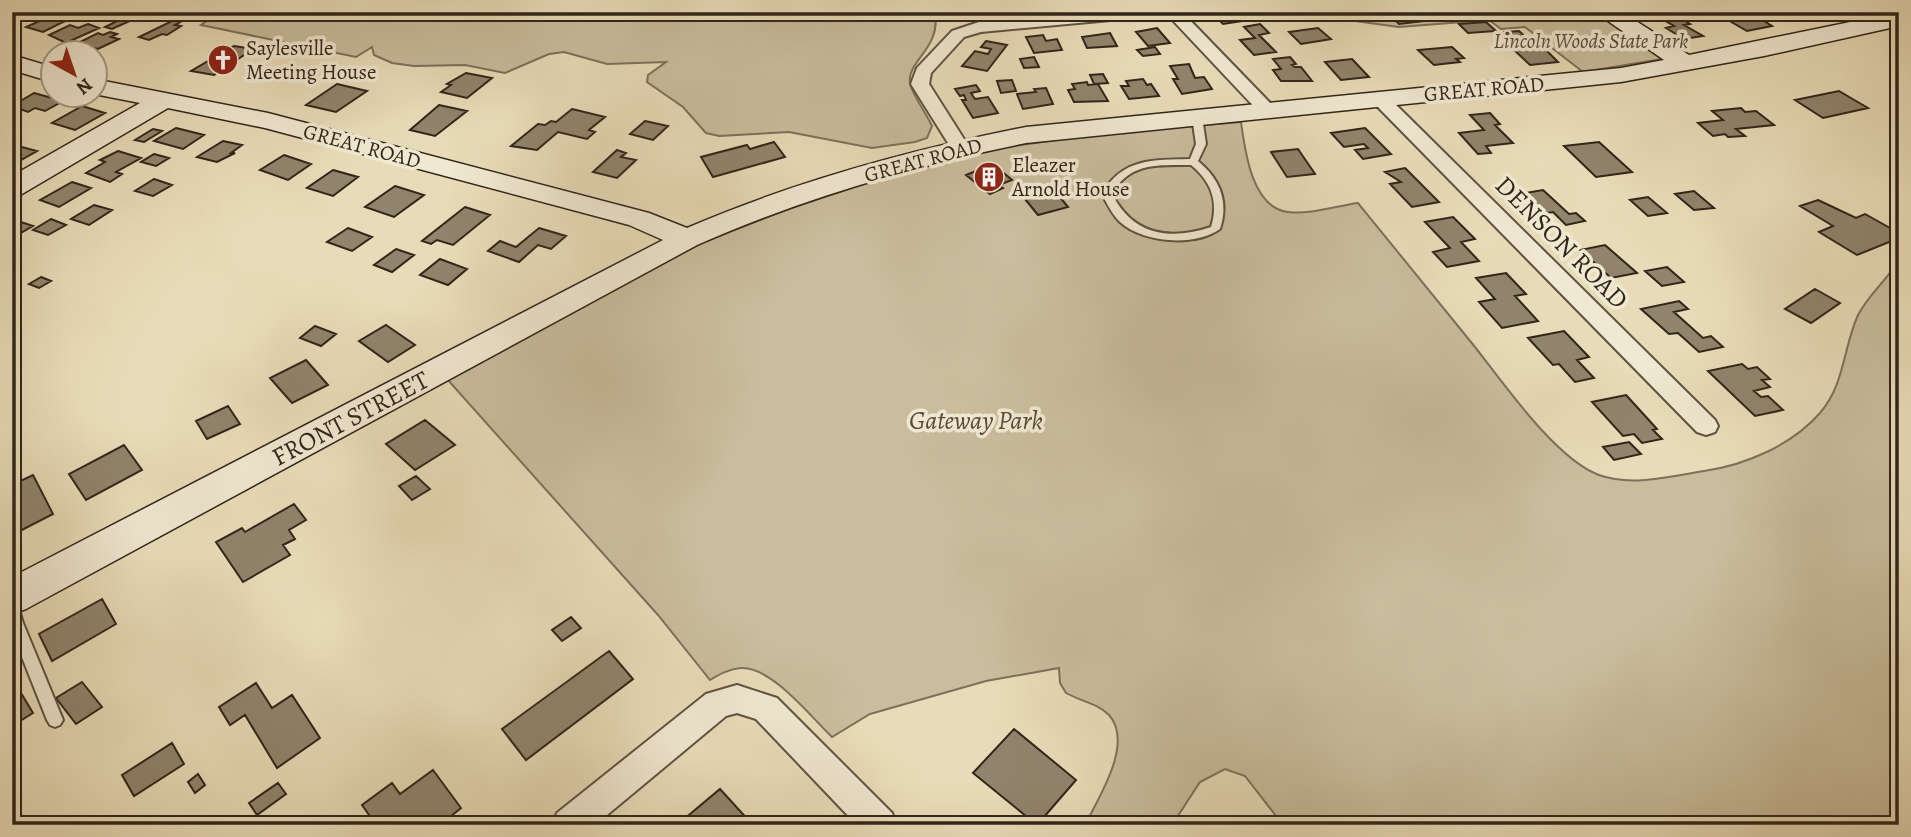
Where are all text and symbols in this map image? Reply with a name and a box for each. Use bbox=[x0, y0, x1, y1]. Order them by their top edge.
park label: Lincoln Woods State Park bbox=[1494, 27, 1688, 55]
place label: Saylesville Meeting House bbox=[246, 34, 376, 86]
north arrow bbox=[38, 38, 108, 108]
church icon: Saylesville Meeting House bbox=[206, 43, 240, 77]
street label: GREAT ROAD bbox=[1423, 70, 1545, 108]
text: N bbox=[71, 72, 98, 101]
street label: GREAT ROAD bbox=[300, 117, 424, 175]
street label: GREAT ROAD bbox=[861, 131, 985, 189]
place label: Eleazer Arnold House bbox=[1011, 151, 1130, 203]
building icon: Eleazer Arnold House bbox=[972, 160, 1006, 194]
street label: DENSON ROAD bbox=[1487, 168, 1636, 317]
street label: FRONT STREET bbox=[266, 362, 435, 475]
park label: Gateway Park bbox=[909, 403, 1043, 438]

